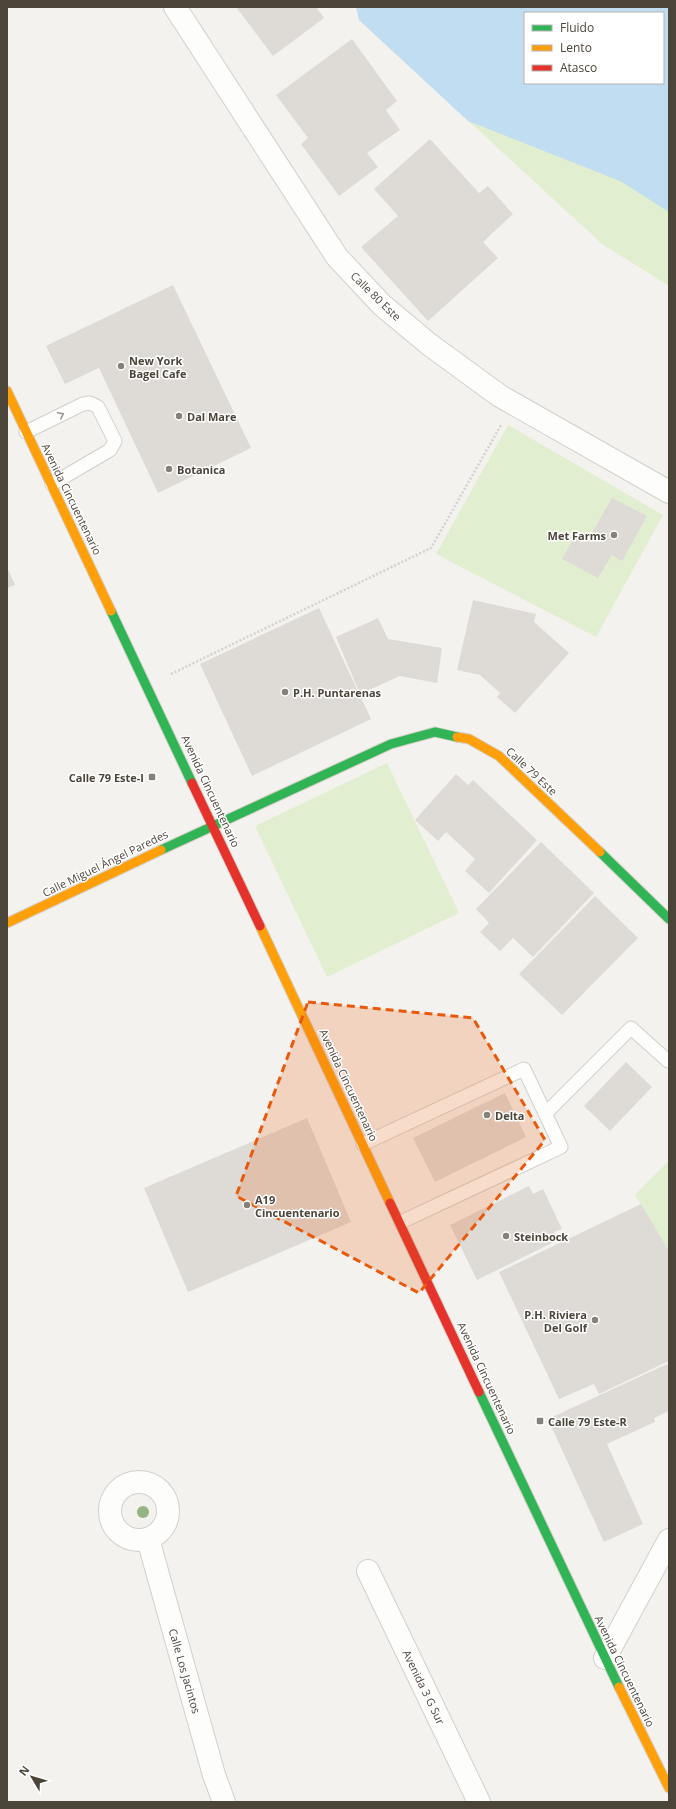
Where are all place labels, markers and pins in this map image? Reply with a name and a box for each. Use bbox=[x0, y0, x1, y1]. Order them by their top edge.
place label: New York Bagel Cafe bbox=[129, 353, 187, 381]
marker: New York Bagel Cafe bbox=[116, 361, 126, 371]
place label: Dal Mare bbox=[187, 409, 237, 424]
marker: Dal Mare bbox=[174, 411, 184, 421]
place label: Botanica bbox=[177, 462, 226, 477]
marker: Botanica bbox=[164, 464, 174, 474]
place label: Met Farms bbox=[548, 528, 607, 543]
marker: Met Farms bbox=[609, 530, 619, 540]
place label: P.H. Puntarenas bbox=[293, 685, 382, 700]
marker: P.H. Puntarenas bbox=[280, 687, 290, 697]
place label: Calle 79 Este-I bbox=[69, 770, 144, 785]
marker: Calle 79 Este-I bbox=[147, 772, 157, 782]
place label: Delta bbox=[495, 1108, 524, 1123]
marker: Delta bbox=[482, 1110, 492, 1120]
place label: A19 Cincuentenario bbox=[255, 1192, 340, 1220]
marker: A19 Cincuentenario bbox=[242, 1200, 252, 1210]
place label: Steinbock bbox=[514, 1229, 568, 1244]
marker: Steinbock bbox=[501, 1231, 511, 1241]
place label: P.H. Riviera Del Golf bbox=[524, 1307, 588, 1335]
marker: P.H. Riviera Del Golf bbox=[590, 1315, 600, 1325]
place label: Calle 79 Este-R bbox=[548, 1414, 628, 1429]
marker: Calle 79 Este-R bbox=[535, 1416, 545, 1426]

